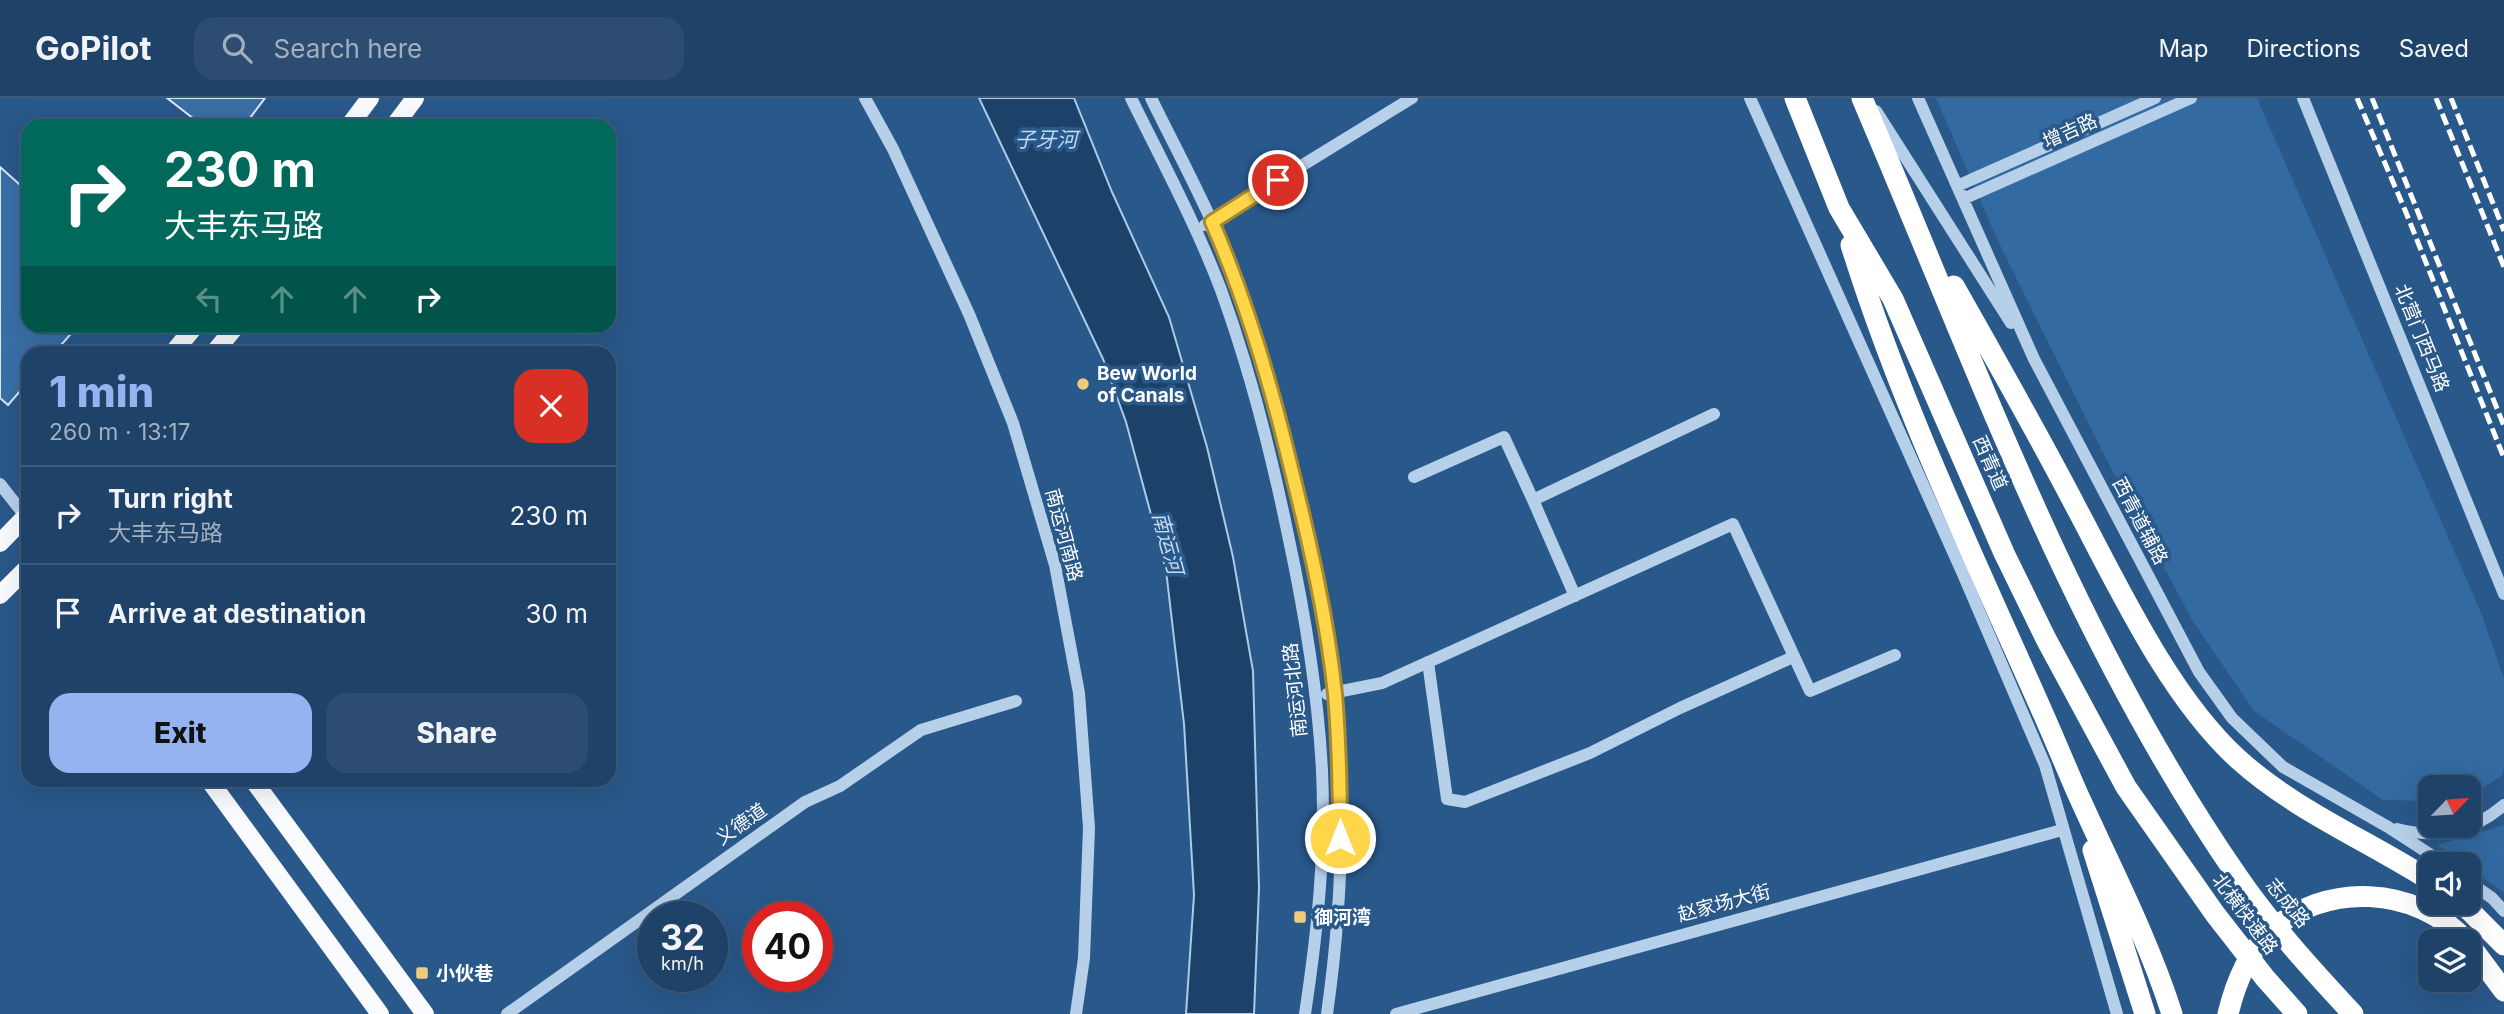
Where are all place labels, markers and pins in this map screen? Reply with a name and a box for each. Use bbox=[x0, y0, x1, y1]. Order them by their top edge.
pin bbox=[1248, 150, 1308, 210]
place label: Bew World of Canals bbox=[1097, 362, 1197, 407]
marker: Bew World of Canals bbox=[1075, 376, 1091, 392]
place label: 御河湾 bbox=[1314, 906, 1371, 929]
marker: 御河湾 bbox=[1292, 909, 1308, 925]
place label: 小伙巷 bbox=[436, 962, 494, 985]
marker: 小伙巷 bbox=[414, 965, 430, 981]

